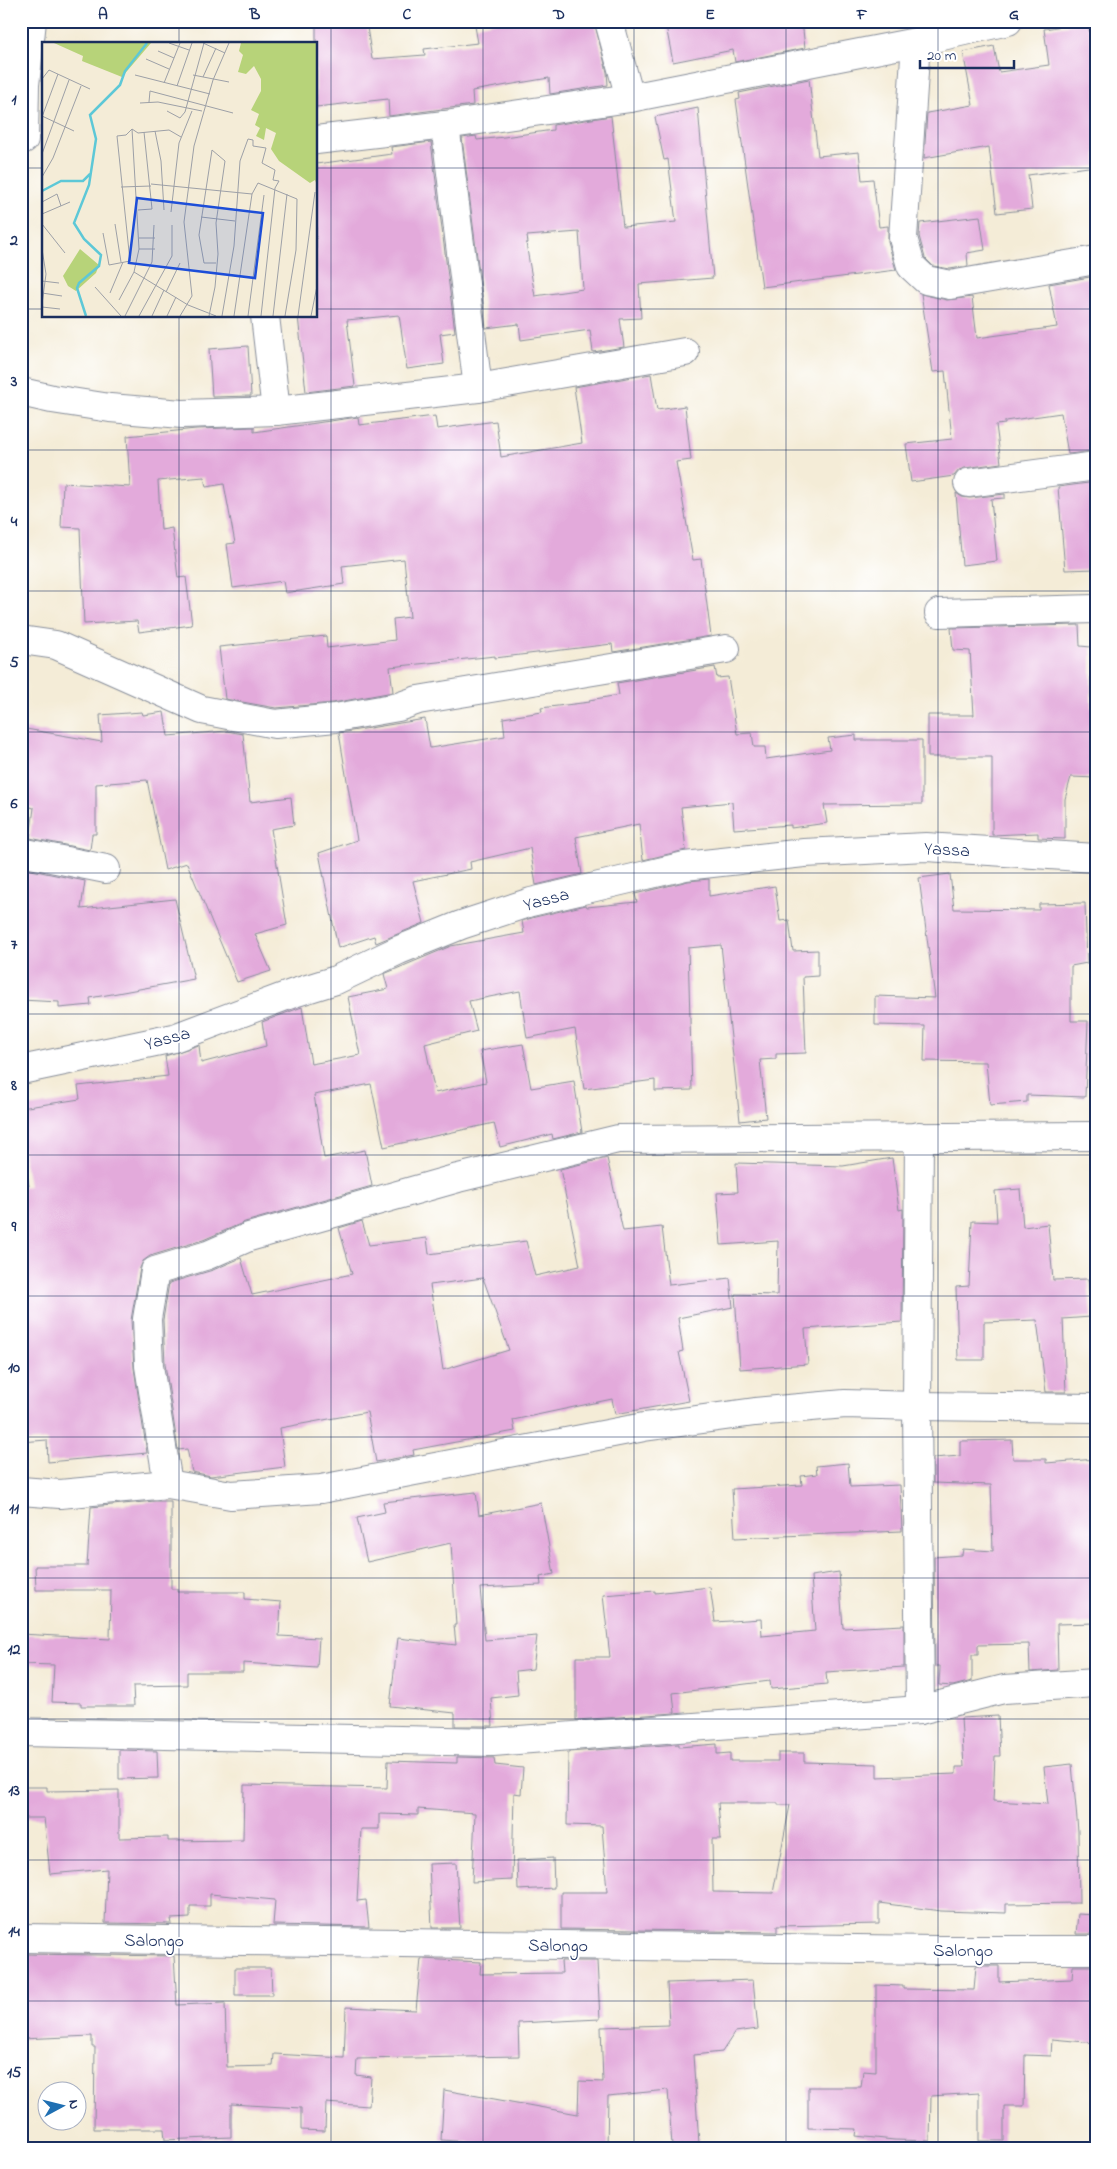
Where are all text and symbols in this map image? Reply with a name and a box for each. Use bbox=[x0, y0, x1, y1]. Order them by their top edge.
text: A bbox=[98, 3, 108, 27]
text: B bbox=[249, 3, 261, 27]
text: C bbox=[403, 3, 412, 27]
text: D bbox=[552, 3, 565, 27]
text: E bbox=[705, 3, 715, 27]
text: F bbox=[856, 3, 868, 27]
text: G bbox=[1009, 3, 1019, 27]
scale bar bbox=[920, 38, 1013, 70]
inset map bbox=[42, 42, 318, 318]
text: 20 m bbox=[927, 45, 957, 67]
text: 1 bbox=[11, 88, 17, 112]
text: 2 bbox=[9, 229, 18, 253]
text: 3 bbox=[10, 370, 18, 394]
text: 4 bbox=[10, 510, 18, 534]
text: 5 bbox=[9, 651, 19, 675]
text: 6 bbox=[9, 792, 18, 816]
street label: Yassa bbox=[923, 837, 971, 865]
street label: Yassa bbox=[521, 882, 572, 919]
text: 7 bbox=[11, 933, 18, 957]
street label: Yassa bbox=[142, 1021, 193, 1058]
text: 8 bbox=[10, 1074, 17, 1098]
text: 9 bbox=[11, 1215, 17, 1239]
text: 10 bbox=[8, 1356, 20, 1380]
text: 11 bbox=[9, 1497, 20, 1521]
text: 12 bbox=[7, 1638, 21, 1662]
text: 13 bbox=[8, 1779, 20, 1803]
text: 14 bbox=[8, 1920, 20, 1944]
street label: Salongo bbox=[124, 1928, 184, 1957]
street label: Salongo bbox=[528, 1933, 588, 1962]
street label: Salongo bbox=[933, 1939, 993, 1966]
text: 15 bbox=[7, 2061, 22, 2085]
north arrow bbox=[38, 2082, 88, 2132]
text: N bbox=[62, 2099, 84, 2111]

